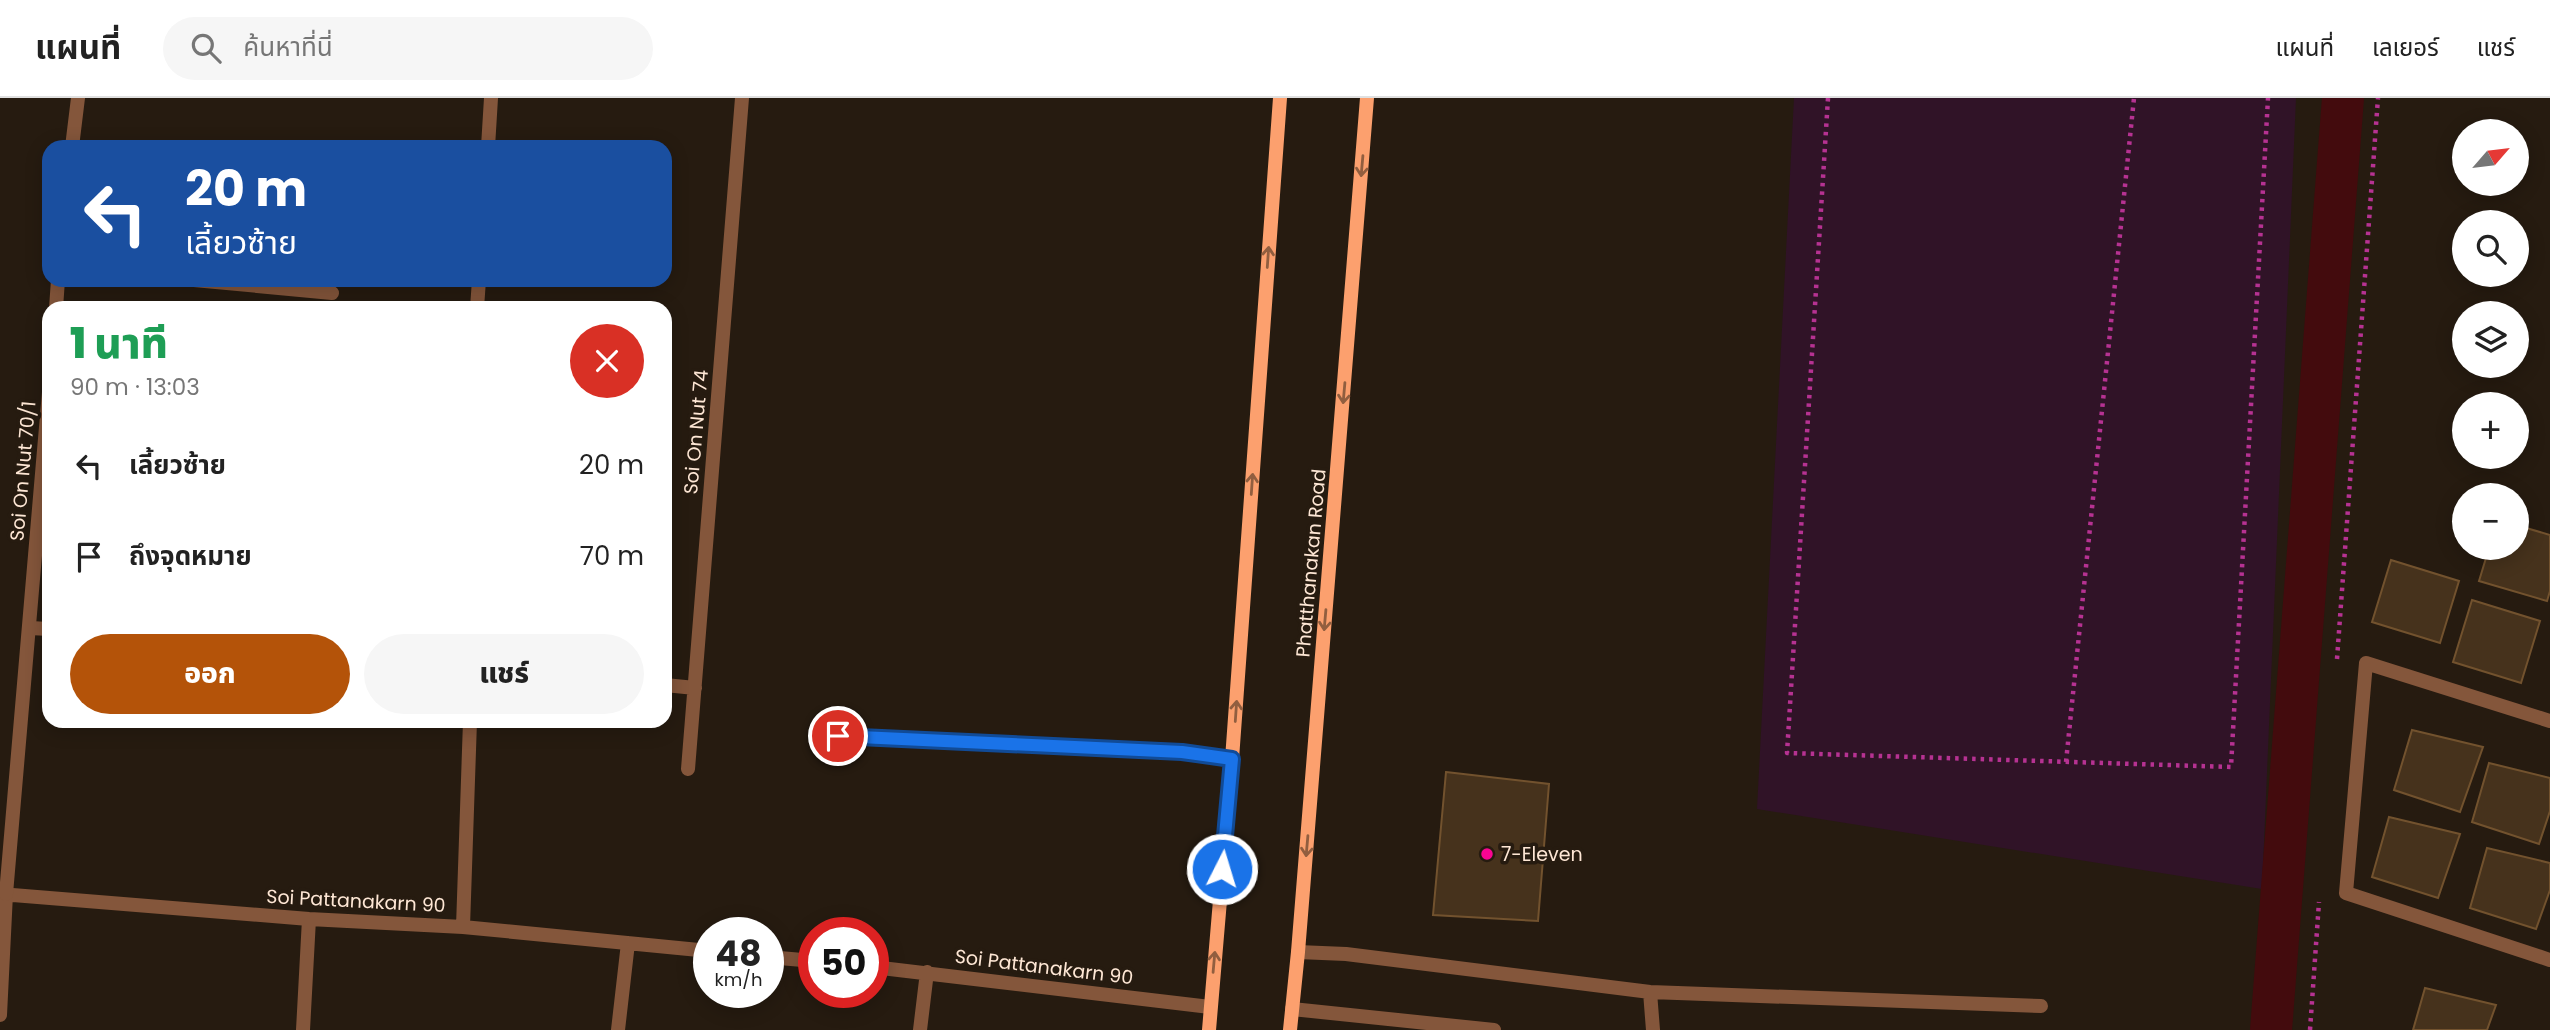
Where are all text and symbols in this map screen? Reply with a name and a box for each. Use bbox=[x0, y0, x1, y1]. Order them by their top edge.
search box bbox=[163, 17, 653, 80]
text: แผนที่ bbox=[35, 24, 121, 71]
icon: search bbox=[187, 29, 225, 67]
text: ค้นหาที่นี่ bbox=[243, 29, 333, 65]
text: แผนที่ bbox=[2276, 31, 2334, 64]
text: เลเยอร์ bbox=[2372, 31, 2439, 64]
text: แชร์ bbox=[2477, 31, 2515, 64]
north arrow bbox=[2452, 119, 2529, 196]
map controls bbox=[2452, 119, 2529, 560]
one-way arrow bbox=[1355, 154, 1368, 177]
text: 20 m bbox=[185, 155, 307, 223]
icon: left bbox=[70, 168, 161, 259]
button: search bbox=[2452, 210, 2529, 287]
text: เลี้ยวซ้าย bbox=[185, 220, 297, 265]
one-way arrow bbox=[1262, 246, 1275, 269]
button: layers bbox=[2452, 301, 2529, 378]
text: 1 นาที bbox=[70, 314, 168, 373]
button: close bbox=[570, 324, 644, 398]
street label: Soi On Nut 74 bbox=[677, 368, 715, 495]
text: 90 m · 13:03 bbox=[70, 371, 200, 403]
one-way arrow bbox=[1337, 381, 1350, 404]
button: + bbox=[2452, 392, 2529, 469]
street label: Soi On Nut 70/1 bbox=[3, 400, 43, 542]
icon: left bbox=[70, 447, 108, 485]
text: เลี้ยวซ้าย bbox=[129, 447, 226, 483]
text: 20 m bbox=[579, 447, 644, 483]
street label: Phatthanakan Road bbox=[1289, 468, 1333, 658]
one-way arrow bbox=[1246, 473, 1259, 496]
button: − bbox=[2452, 483, 2529, 560]
icon: arrive bbox=[70, 538, 108, 576]
text: ถึงจุดหมาย bbox=[129, 538, 252, 574]
text: 70 m bbox=[580, 538, 644, 574]
one-way arrow bbox=[1318, 608, 1331, 630]
button: ออก bbox=[70, 634, 350, 714]
button: แชร์ bbox=[364, 634, 644, 714]
one-way arrow bbox=[1230, 700, 1243, 723]
pin bbox=[808, 706, 868, 766]
icon: arrive bbox=[819, 717, 857, 755]
position arrow bbox=[1185, 832, 1259, 906]
one-way arrow bbox=[1300, 835, 1313, 857]
place label: 7-Eleven bbox=[1501, 841, 1583, 868]
marker: 7-Eleven bbox=[1479, 846, 1495, 862]
street label: Soi Pattanakarn 90 bbox=[266, 883, 446, 919]
speed limit sign: 50 bbox=[798, 917, 889, 1008]
text: 48 bbox=[715, 929, 762, 978]
street label: Soi Pattanakarn 90 bbox=[953, 943, 1135, 991]
one-way arrow bbox=[1208, 951, 1221, 974]
text: km/h bbox=[715, 967, 762, 992]

